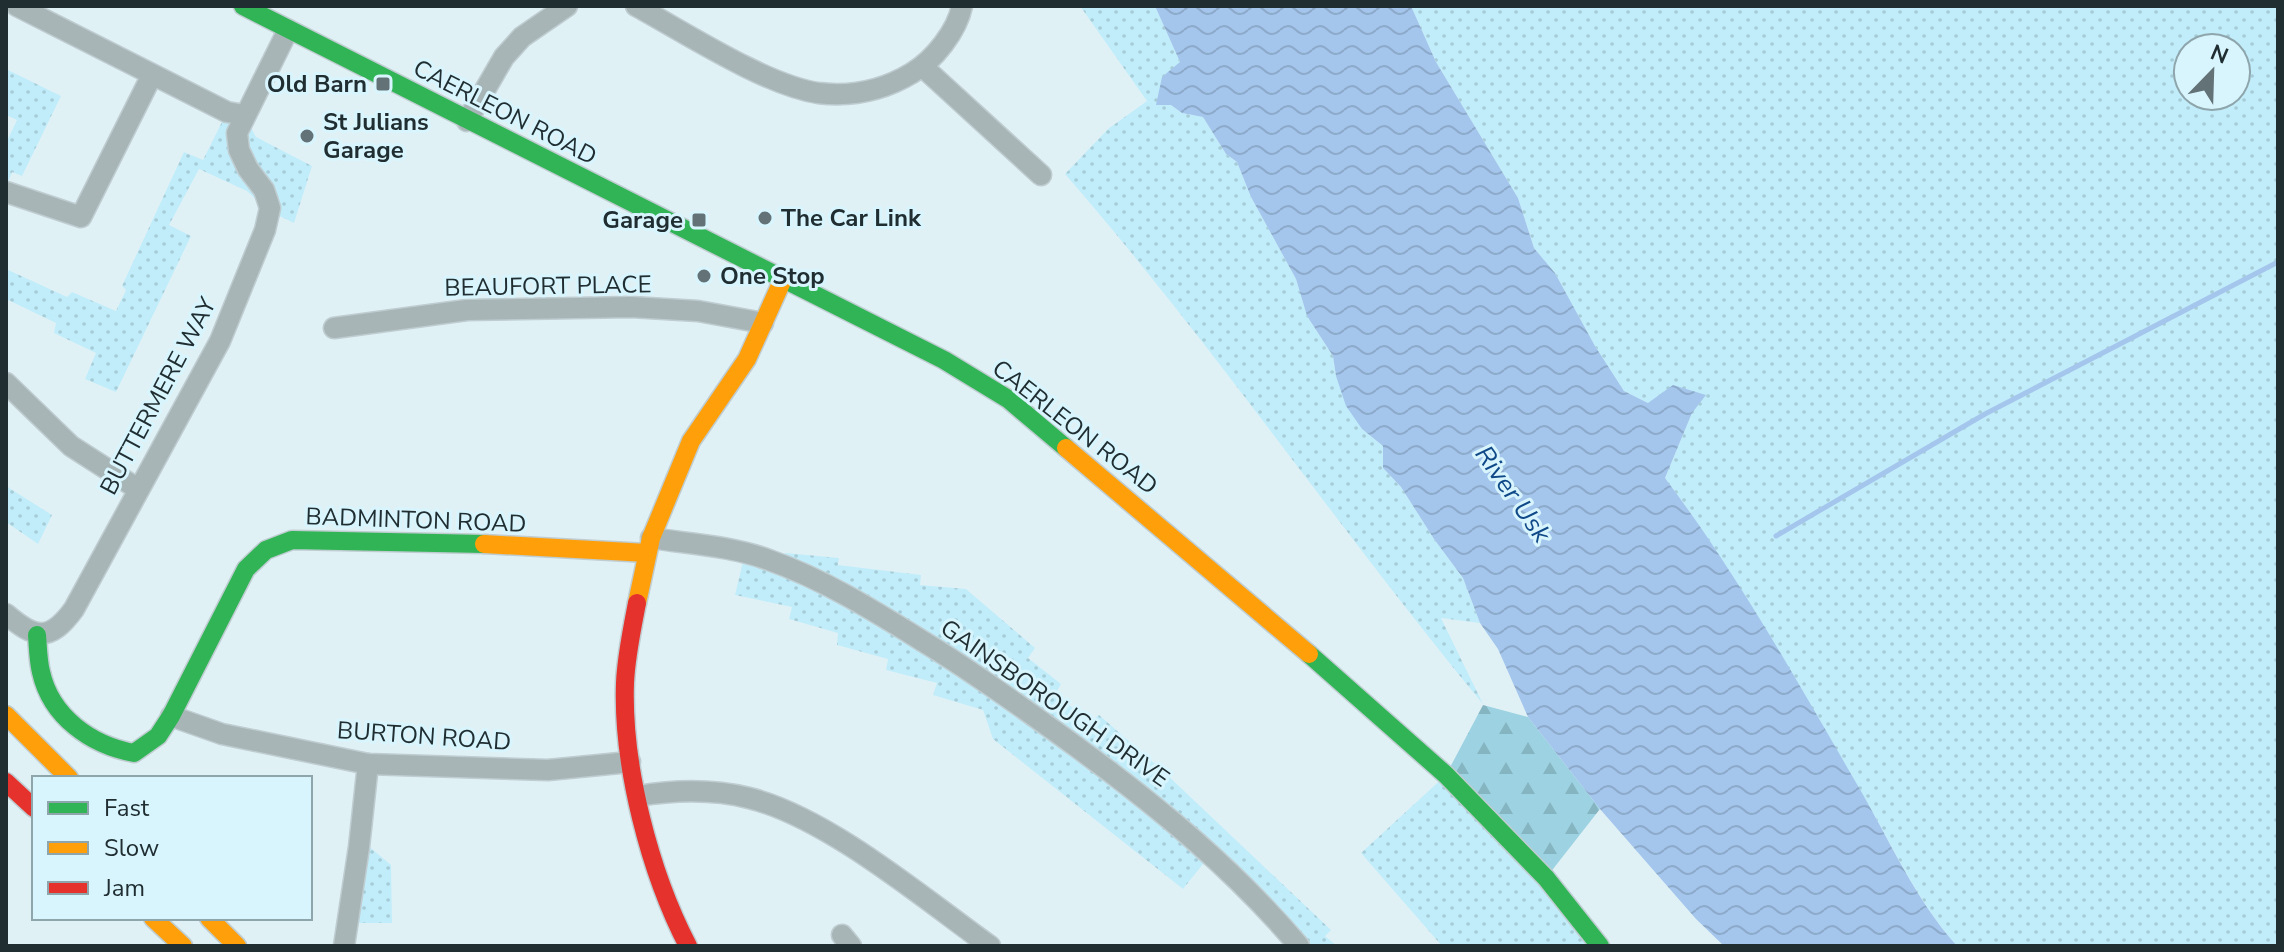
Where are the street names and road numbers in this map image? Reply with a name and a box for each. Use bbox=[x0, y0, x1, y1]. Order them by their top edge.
street label: CAERLEON ROAD bbox=[408, 52, 602, 172]
street label: BEAUFORT PLACE bbox=[444, 268, 652, 304]
street label: BUTTERMERE WAY bbox=[92, 291, 224, 500]
street label: CAERLEON ROAD bbox=[986, 352, 1164, 502]
street label: BADMINTON ROAD bbox=[305, 500, 527, 540]
street label: GAINSBOROUGH DRIVE bbox=[934, 612, 1176, 794]
street label: BURTON ROAD bbox=[336, 714, 512, 758]

